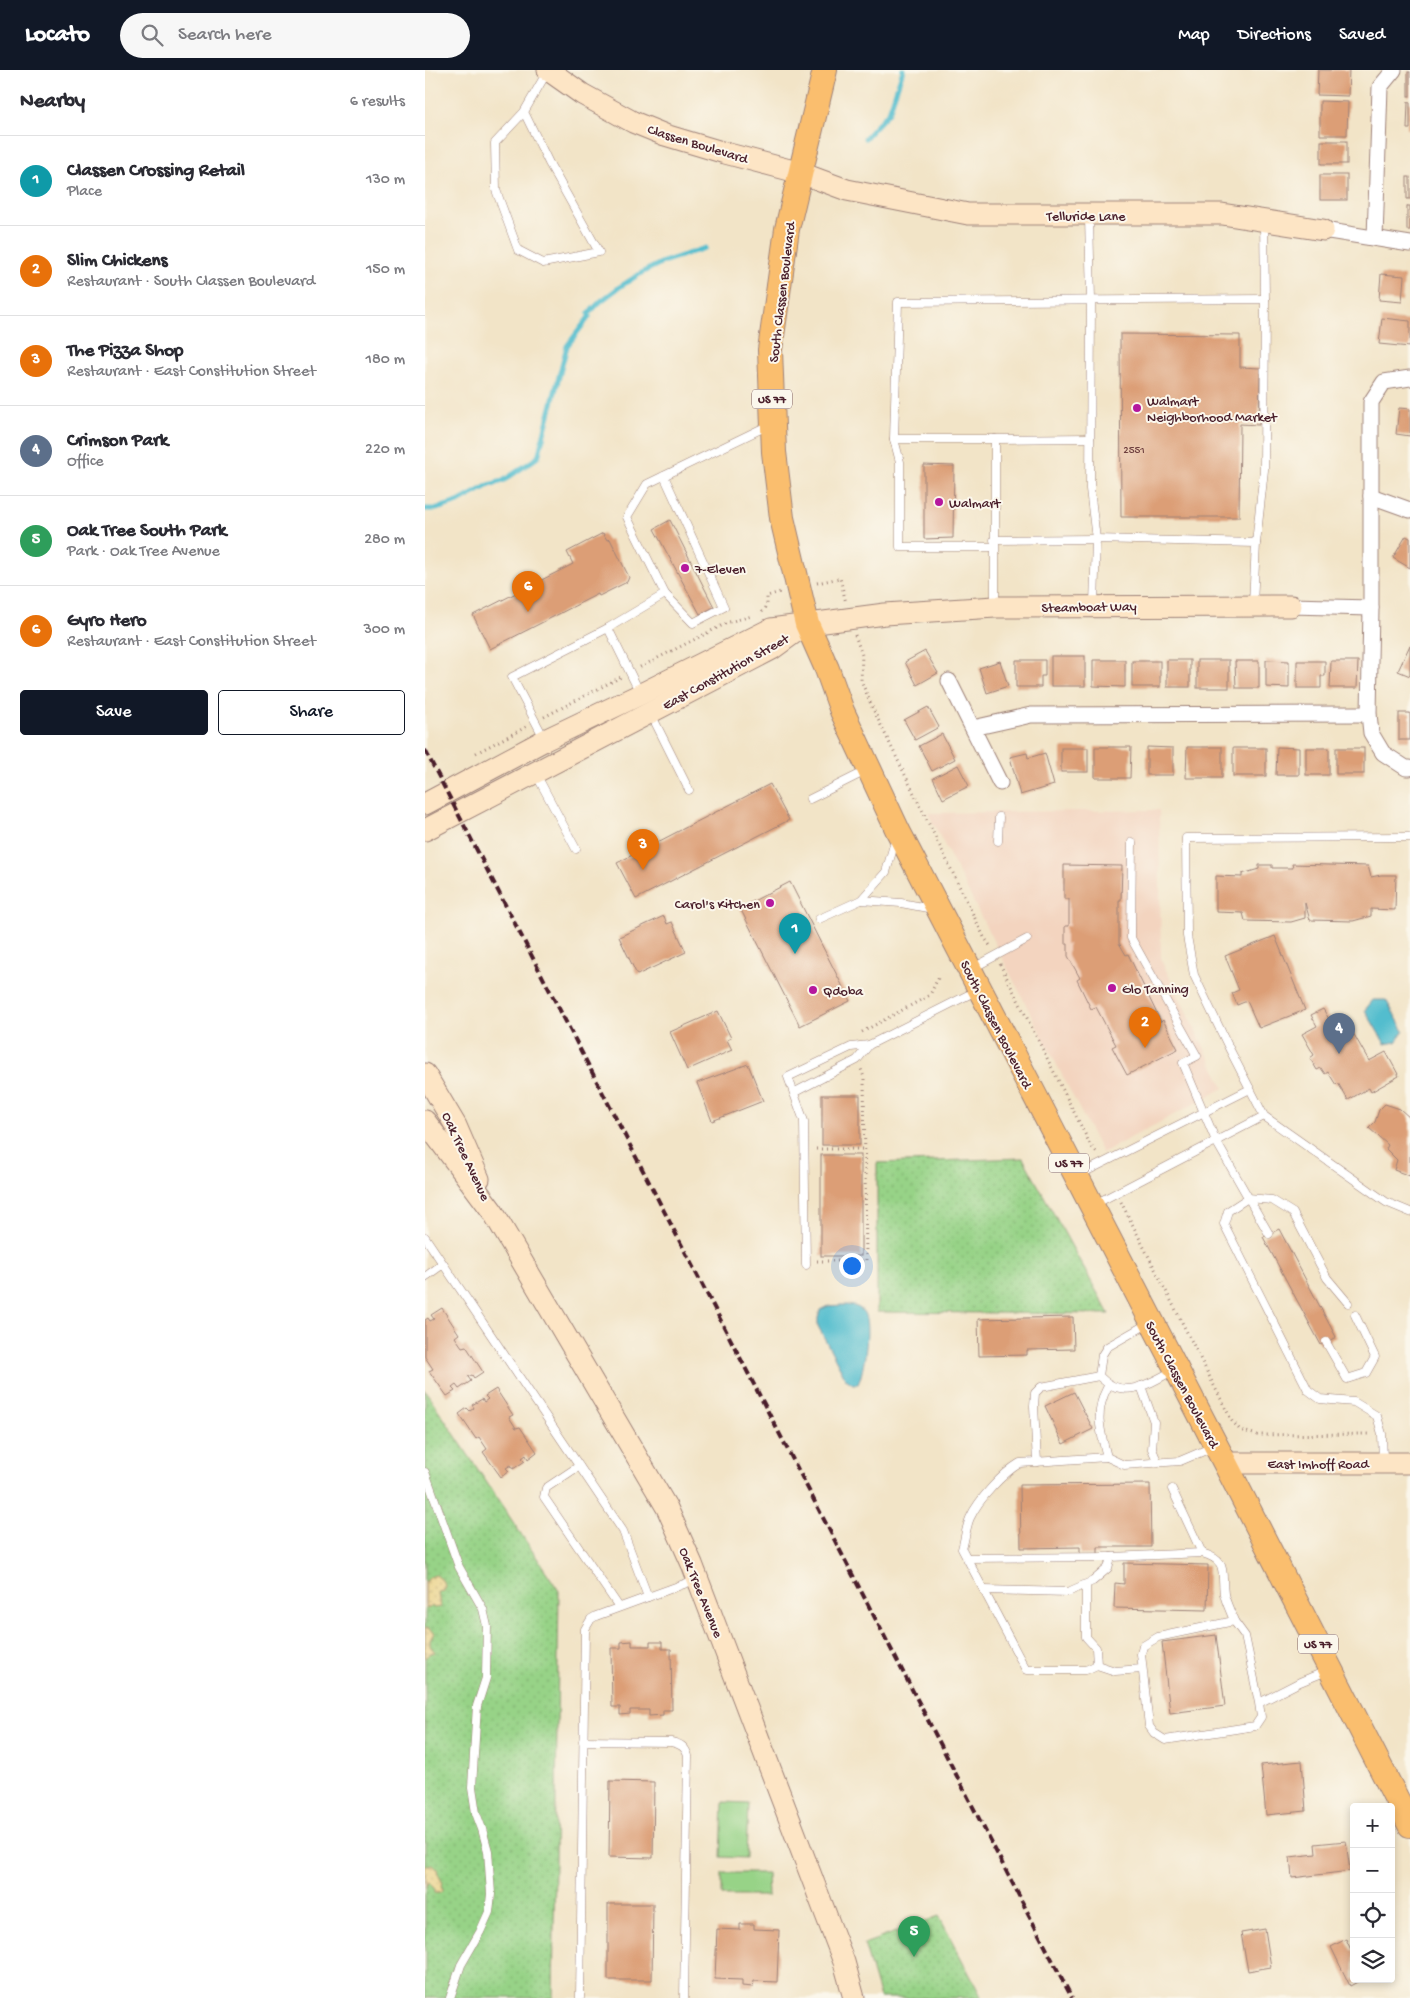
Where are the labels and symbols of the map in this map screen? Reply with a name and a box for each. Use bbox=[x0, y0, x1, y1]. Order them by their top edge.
street label: Classen Boulevard bbox=[645, 122, 751, 169]
street label: Telluride Lane bbox=[1046, 209, 1126, 226]
street label: South Classen Boulevard bbox=[766, 219, 801, 363]
road number: US 77 bbox=[752, 390, 792, 408]
place label: Walmart Neighborhood Market bbox=[1147, 394, 1278, 427]
marker: Walmart Neighborhood Market bbox=[1131, 402, 1143, 414]
house number: 2551 bbox=[1123, 445, 1145, 457]
marker: Walmart bbox=[933, 496, 945, 508]
place label: Walmart bbox=[949, 496, 1001, 513]
marker: 7-Eleven bbox=[679, 562, 691, 574]
place label: 7-Eleven bbox=[694, 562, 746, 579]
pin: 6 bbox=[512, 571, 544, 612]
street label: Steamboat Way bbox=[1041, 599, 1137, 618]
street label: East Constitution Street bbox=[660, 631, 793, 715]
pin: 3 bbox=[627, 829, 659, 870]
place label: Carol's Kitchen bbox=[675, 897, 760, 914]
marker: Carol's Kitchen bbox=[764, 897, 776, 909]
pin: 1 bbox=[779, 913, 811, 954]
street label: South Classen Boulevard bbox=[955, 958, 1035, 1094]
marker: Glo Tanning bbox=[1106, 982, 1118, 994]
place label: Glo Tanning bbox=[1122, 982, 1189, 999]
marker: Qdoba bbox=[807, 984, 819, 996]
place label: Qdoba bbox=[823, 984, 864, 1001]
pin: 2 bbox=[1129, 1007, 1161, 1048]
pin: 4 bbox=[1323, 1013, 1355, 1054]
street label: Oak Tree Avenue bbox=[437, 1110, 493, 1205]
road number: US 77 bbox=[1049, 1154, 1089, 1172]
your location bbox=[839, 1253, 865, 1279]
street label: South Classen Boulevard bbox=[1140, 1319, 1222, 1453]
street label: East Imhoff Road bbox=[1267, 1457, 1370, 1474]
street label: Oak Tree Avenue bbox=[674, 1545, 726, 1641]
road number: US 77 bbox=[1298, 1635, 1338, 1654]
pin: 5 bbox=[898, 1916, 930, 1957]

